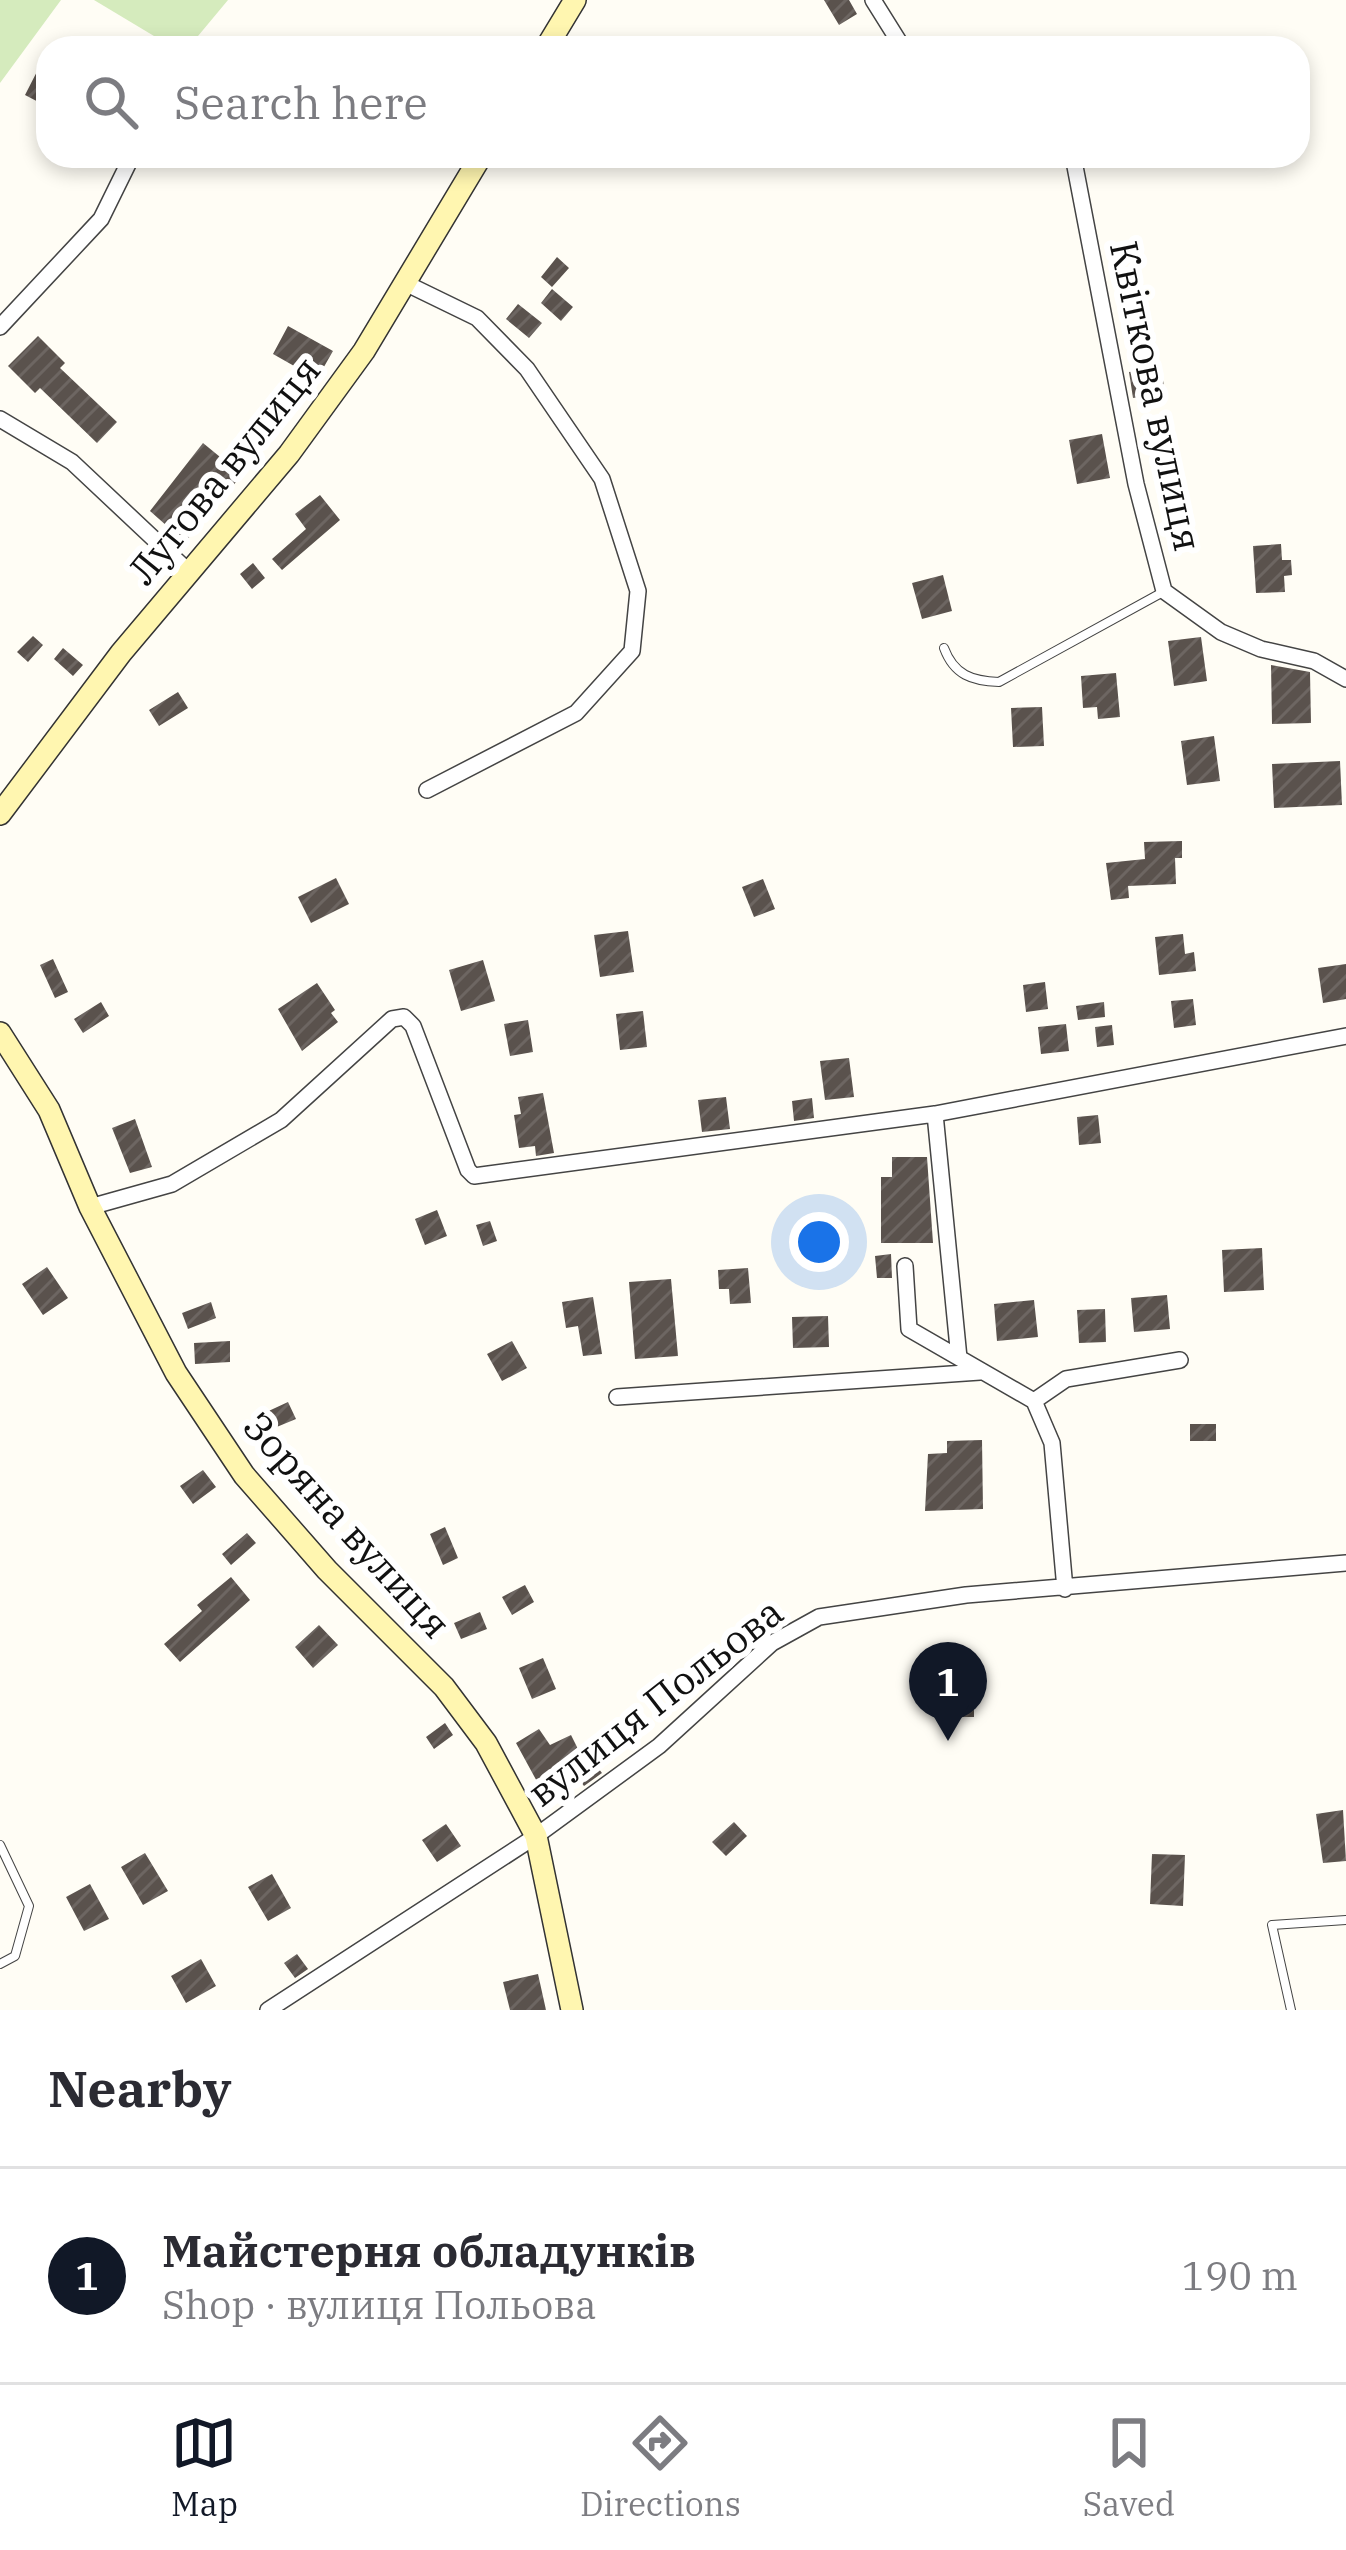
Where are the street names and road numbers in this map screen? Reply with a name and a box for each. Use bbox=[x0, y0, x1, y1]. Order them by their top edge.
street label: Квіткова вулиця bbox=[1099, 236, 1214, 556]
street label: Лугова вулиця bbox=[116, 345, 331, 594]
street label: Зоряна вулиця bbox=[233, 1401, 462, 1648]
street label: вулиця Польова bbox=[517, 1586, 793, 1817]

